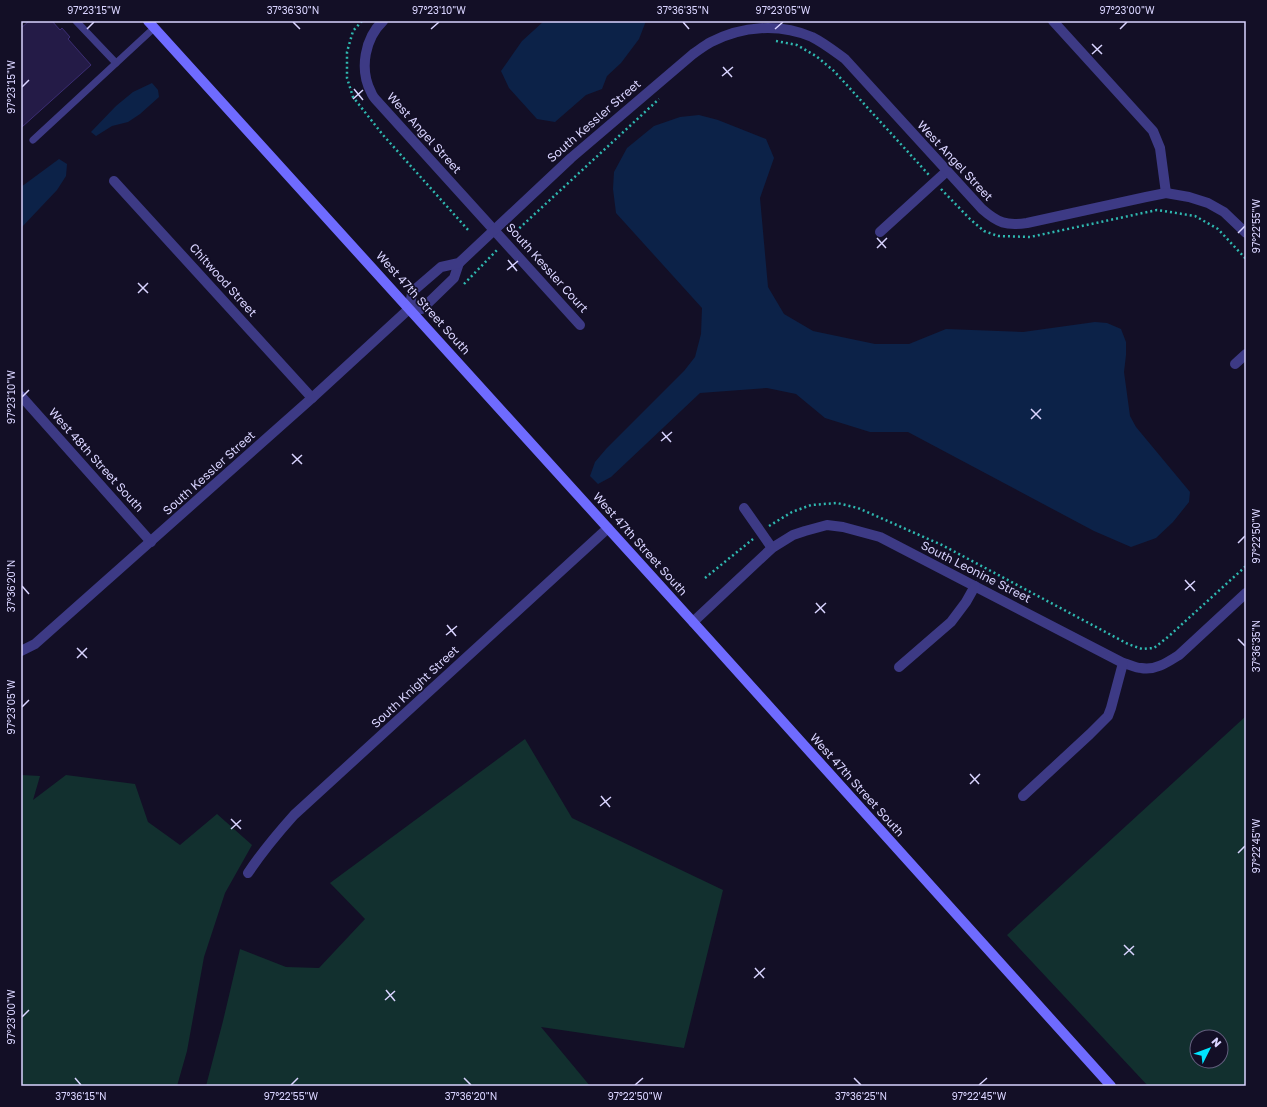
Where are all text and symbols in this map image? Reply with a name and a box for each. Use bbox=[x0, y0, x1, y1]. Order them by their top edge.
text: 97°23'15"W bbox=[67, 4, 121, 16]
text: 37°36'30"N bbox=[267, 4, 319, 16]
text: 97°23'10"W bbox=[412, 4, 466, 16]
text: 37°36'35"N bbox=[657, 4, 709, 16]
text: 97°23'05"W bbox=[756, 4, 811, 16]
text: 97°23'00"W bbox=[1099, 4, 1155, 16]
text: 97°23'15"W bbox=[5, 60, 17, 114]
street label: South Kessler Street bbox=[544, 76, 644, 165]
street label: West Angel Street bbox=[384, 89, 465, 177]
street label: West Angel Street bbox=[914, 117, 997, 204]
text: 97°22'55"W bbox=[1250, 198, 1262, 253]
street label: South Kessler Court bbox=[503, 220, 592, 316]
street label: Chitwood Street bbox=[186, 240, 260, 320]
street label: West 47th Street South bbox=[373, 248, 474, 357]
text: 97°23'10"W bbox=[5, 370, 17, 424]
street label: West 48th Street South bbox=[46, 405, 147, 515]
street label: South Kessler Street bbox=[159, 427, 258, 518]
street label: West 47th Street South bbox=[590, 489, 691, 598]
text: 97°22'50"W bbox=[1250, 508, 1262, 563]
street label: South Leonine Street bbox=[919, 537, 1034, 606]
text: 37°36'20"N bbox=[5, 560, 17, 612]
text: 37°36'35"N bbox=[1250, 620, 1262, 672]
street label: South Knight Street bbox=[368, 642, 462, 731]
text: 97°23'05"W bbox=[5, 679, 17, 734]
street label: West 47th Street South bbox=[807, 730, 908, 839]
text: 97°22'45"W bbox=[1250, 818, 1262, 873]
text: 97°23'00"W bbox=[5, 989, 17, 1045]
north arrow bbox=[1189, 1029, 1229, 1069]
text: N bbox=[1209, 1035, 1224, 1049]
text: 37°36'15"N bbox=[55, 1090, 107, 1102]
text: 97°22'55"W bbox=[264, 1090, 319, 1102]
text: 37°36'20"N bbox=[445, 1090, 497, 1102]
text: 97°22'50"W bbox=[608, 1090, 663, 1102]
text: 37°36'25"N bbox=[835, 1090, 887, 1102]
text: 97°22'45"W bbox=[952, 1090, 1007, 1102]

